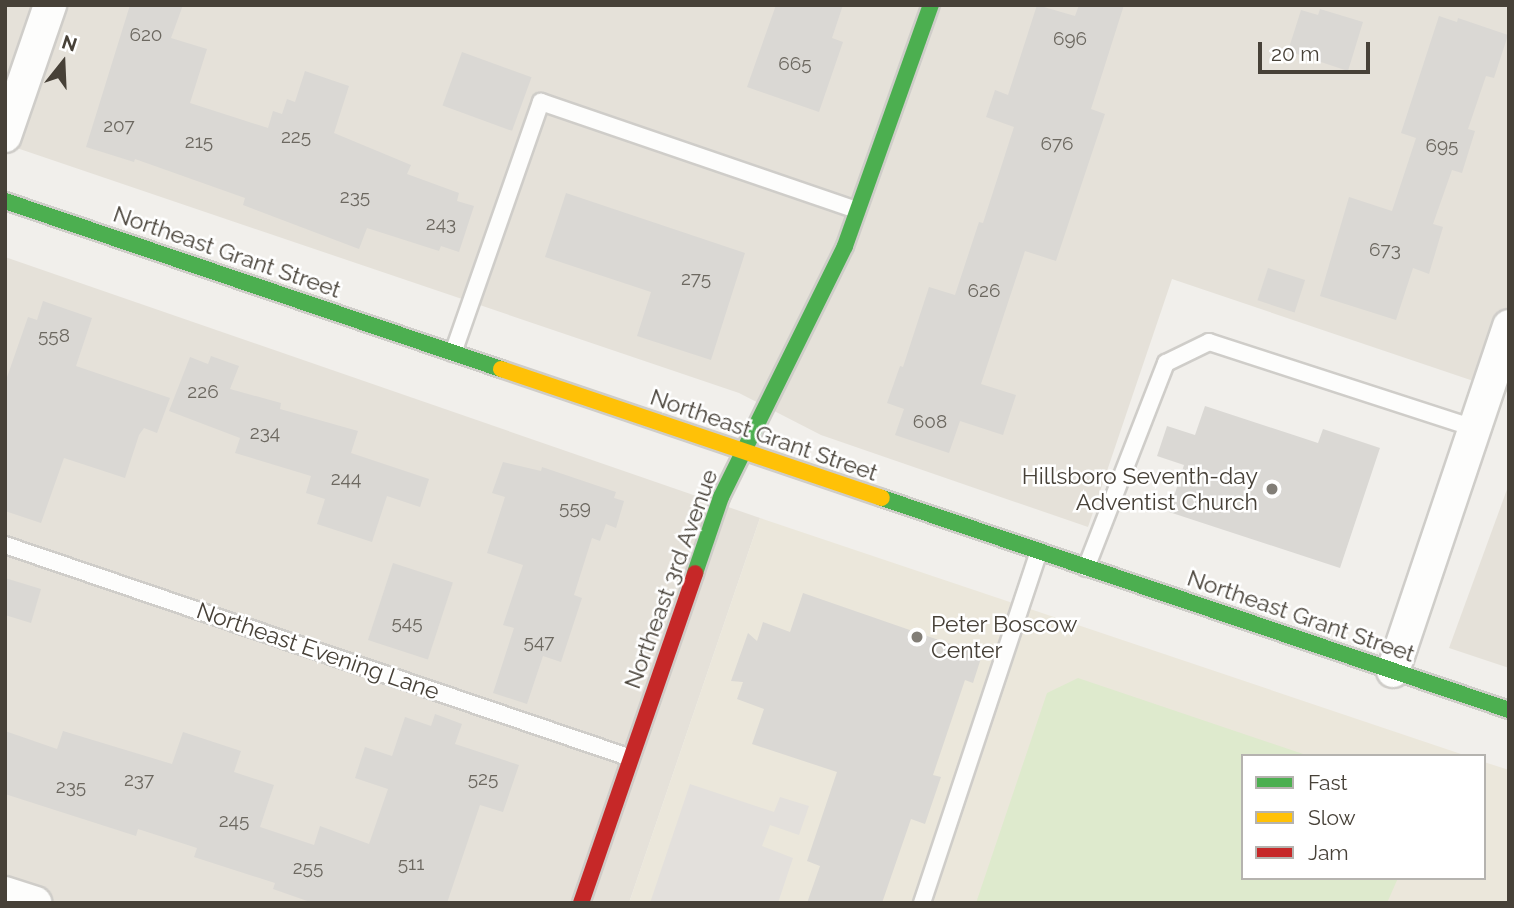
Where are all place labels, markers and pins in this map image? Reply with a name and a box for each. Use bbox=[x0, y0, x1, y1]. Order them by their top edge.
place label: Hillsboro Seventh-day Adventist Church bbox=[1022, 462, 1258, 516]
marker: Hillsboro Seventh-day Adventist Church bbox=[1264, 481, 1280, 497]
place label: Peter Boscow Center bbox=[931, 610, 1078, 664]
marker: Peter Boscow Center bbox=[909, 629, 925, 645]

